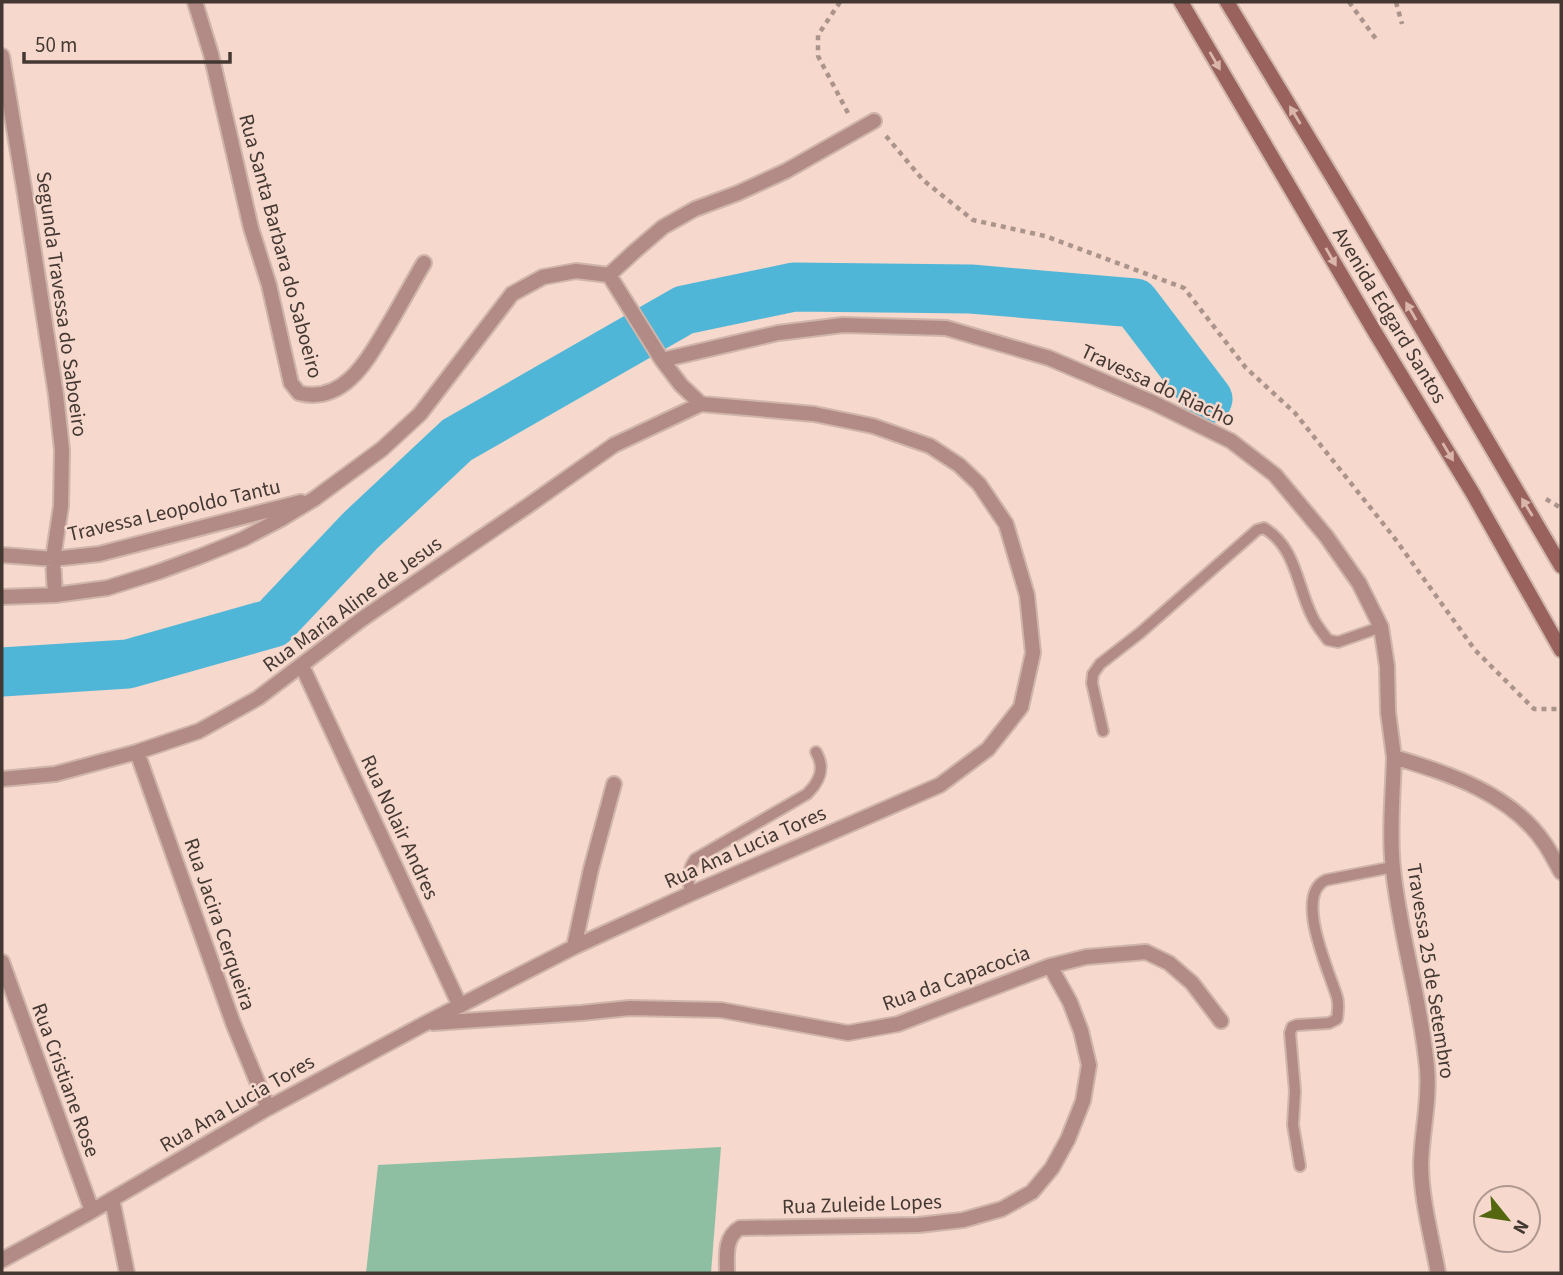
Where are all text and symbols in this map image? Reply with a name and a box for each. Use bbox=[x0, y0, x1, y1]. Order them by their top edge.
scale bar bbox=[24, 21, 231, 65]
text: 50 m bbox=[35, 30, 77, 60]
one-way arrow bbox=[1209, 51, 1222, 70]
one-way arrow bbox=[1289, 105, 1302, 124]
street label: Rua Santa Barbara do Saboeiro bbox=[231, 110, 331, 382]
street label: Segunda Travessa do Saboeiro bbox=[29, 169, 95, 439]
street label: Avenida Edgard Santos bbox=[1325, 221, 1455, 409]
one-way arrow bbox=[1324, 247, 1337, 266]
one-way arrow bbox=[1405, 301, 1417, 320]
street label: Travessa do Riacho bbox=[1076, 336, 1240, 434]
one-way arrow bbox=[1441, 442, 1454, 461]
street label: Travessa Leopoldo Tantu bbox=[64, 471, 284, 549]
one-way arrow bbox=[1521, 497, 1533, 516]
street label: Rua Maria Aline de Jesus bbox=[256, 529, 448, 679]
street label: Rua Nolair Andres bbox=[353, 750, 447, 904]
street label: Rua Ana Lucia Tores bbox=[659, 798, 831, 896]
street label: Rua Jacira Cerqueira bbox=[176, 834, 264, 1014]
street label: Travessa 25 de Setembro bbox=[1399, 861, 1463, 1081]
street label: Rua da Capacocia bbox=[878, 937, 1034, 1019]
street label: Rua Cristiane Rose bbox=[24, 999, 108, 1161]
street label: Rua Ana Lucia Tores bbox=[154, 1046, 320, 1160]
north arrow bbox=[1472, 1184, 1542, 1254]
street label: Rua Zuleide Lopes bbox=[782, 1186, 943, 1222]
text: N bbox=[1506, 1215, 1535, 1239]

